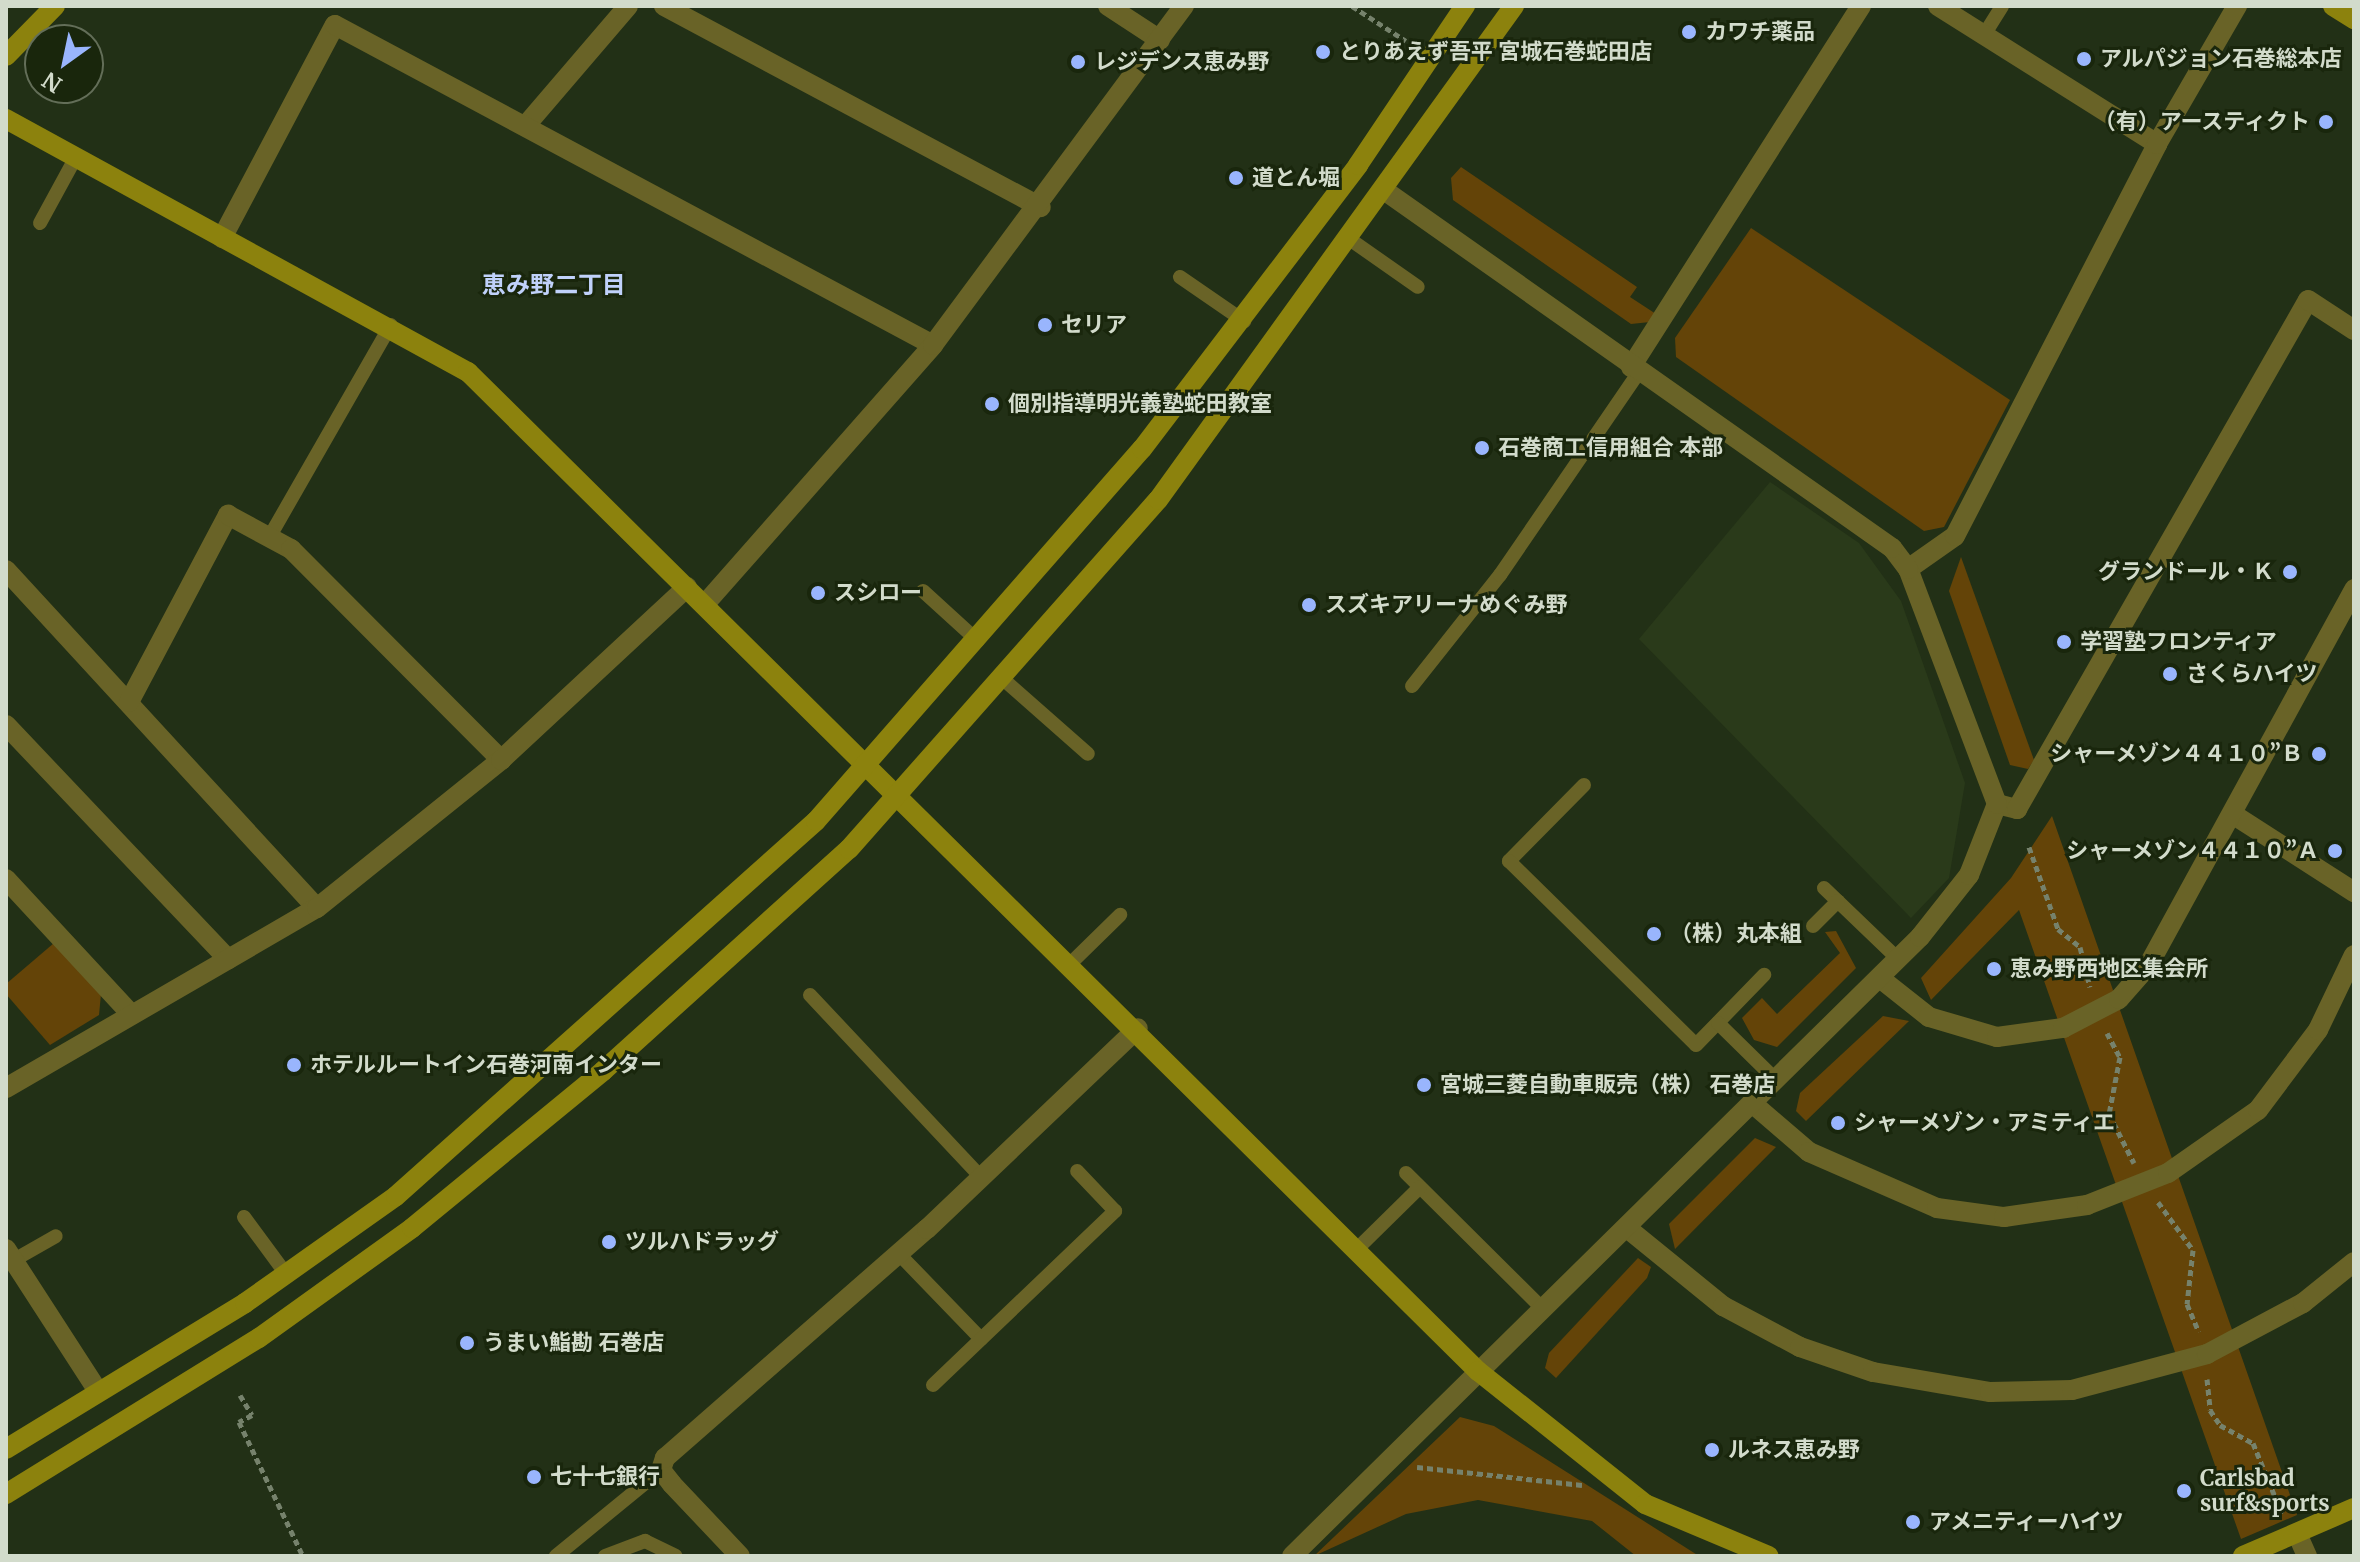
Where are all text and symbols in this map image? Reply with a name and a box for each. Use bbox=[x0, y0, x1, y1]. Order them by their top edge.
place label: カワチ薬品 bbox=[1705, 19, 1815, 45]
marker: カワチ薬品 bbox=[1680, 23, 1698, 41]
north arrow bbox=[24, 24, 104, 104]
place label: とりあえず吾平 宮城石巻蛇田店 bbox=[1339, 39, 1652, 65]
marker: とりあえず吾平 宮城石巻蛇田店 bbox=[1314, 43, 1332, 61]
place label: アルパジョン石巻総本店 bbox=[2100, 46, 2342, 72]
place label: レジデンス恵み野 bbox=[1094, 49, 1270, 75]
marker: アルパジョン石巻総本店 bbox=[2075, 50, 2093, 68]
marker: レジデンス恵み野 bbox=[1069, 53, 1087, 71]
text: N bbox=[37, 66, 67, 99]
place label: （有）アースティクト bbox=[2091, 109, 2310, 135]
marker: （有）アースティクト bbox=[2317, 113, 2335, 131]
place label: 道とん堀 bbox=[1252, 165, 1340, 191]
marker: 道とん堀 bbox=[1227, 169, 1245, 187]
district label: 恵み野二丁目 bbox=[482, 271, 626, 299]
place label: セリア bbox=[1061, 312, 1127, 338]
marker: セリア bbox=[1036, 316, 1054, 334]
place label: 個別指導明光義塾蛇田教室 bbox=[1008, 391, 1272, 417]
marker: 個別指導明光義塾蛇田教室 bbox=[983, 395, 1001, 413]
place label: 石巻商工信用組合 本部 bbox=[1498, 435, 1723, 461]
marker: 石巻商工信用組合 本部 bbox=[1473, 439, 1491, 457]
place label: グランドール・Ｋ bbox=[2098, 559, 2274, 585]
marker: グランドール・Ｋ bbox=[2281, 563, 2299, 581]
place label: スシロー bbox=[834, 580, 922, 606]
marker: スシロー bbox=[809, 584, 827, 602]
place label: スズキアリーナめぐみ野 bbox=[1325, 592, 1567, 618]
marker: スズキアリーナめぐみ野 bbox=[1300, 596, 1318, 614]
place label: 学習塾フロンティア bbox=[2080, 629, 2278, 655]
marker: 学習塾フロンティア bbox=[2055, 633, 2073, 651]
place label: さくらハイツ bbox=[2186, 661, 2318, 687]
marker: さくらハイツ bbox=[2161, 665, 2179, 683]
place label: シャーメゾン４４１０”Ｂ bbox=[2049, 741, 2303, 767]
marker: シャーメゾン４４１０”Ｂ bbox=[2310, 745, 2328, 763]
place label: シャーメゾン４４１０”Ａ bbox=[2065, 838, 2319, 864]
marker: シャーメゾン４４１０”Ａ bbox=[2326, 842, 2344, 860]
place label: （株）丸本組 bbox=[1670, 921, 1802, 947]
marker: （株）丸本組 bbox=[1645, 925, 1663, 943]
place label: 恵み野西地区集会所 bbox=[2010, 956, 2208, 982]
marker: 恵み野西地区集会所 bbox=[1985, 960, 2003, 978]
place label: ホテルルートイン石巻河南インター bbox=[310, 1052, 662, 1078]
marker: ホテルルートイン石巻河南インター bbox=[285, 1056, 303, 1074]
place label: 宮城三菱自動車販売（株） 石巻店 bbox=[1440, 1072, 1775, 1098]
marker: 宮城三菱自動車販売（株） 石巻店 bbox=[1415, 1076, 1433, 1094]
place label: シャーメゾン・アミティエ bbox=[1854, 1110, 2118, 1136]
marker: シャーメゾン・アミティエ bbox=[1829, 1114, 1847, 1132]
place label: ツルハドラッグ bbox=[625, 1229, 779, 1255]
marker: ツルハドラッグ bbox=[600, 1233, 618, 1251]
place label: うまい鮨勘 石巻店 bbox=[483, 1330, 664, 1356]
marker: うまい鮨勘 石巻店 bbox=[458, 1334, 476, 1352]
place label: ルネス恵み野 bbox=[1728, 1437, 1860, 1463]
marker: ルネス恵み野 bbox=[1703, 1441, 1721, 1459]
place label: 七十七銀行 bbox=[550, 1464, 660, 1490]
place label: Carlsbad surf&sports bbox=[2200, 1465, 2330, 1516]
marker: 七十七銀行 bbox=[525, 1468, 543, 1486]
marker: Carlsbad surf&sports bbox=[2175, 1482, 2193, 1500]
place label: アメニティーハイツ bbox=[1929, 1509, 2127, 1535]
marker: アメニティーハイツ bbox=[1904, 1513, 1922, 1531]

